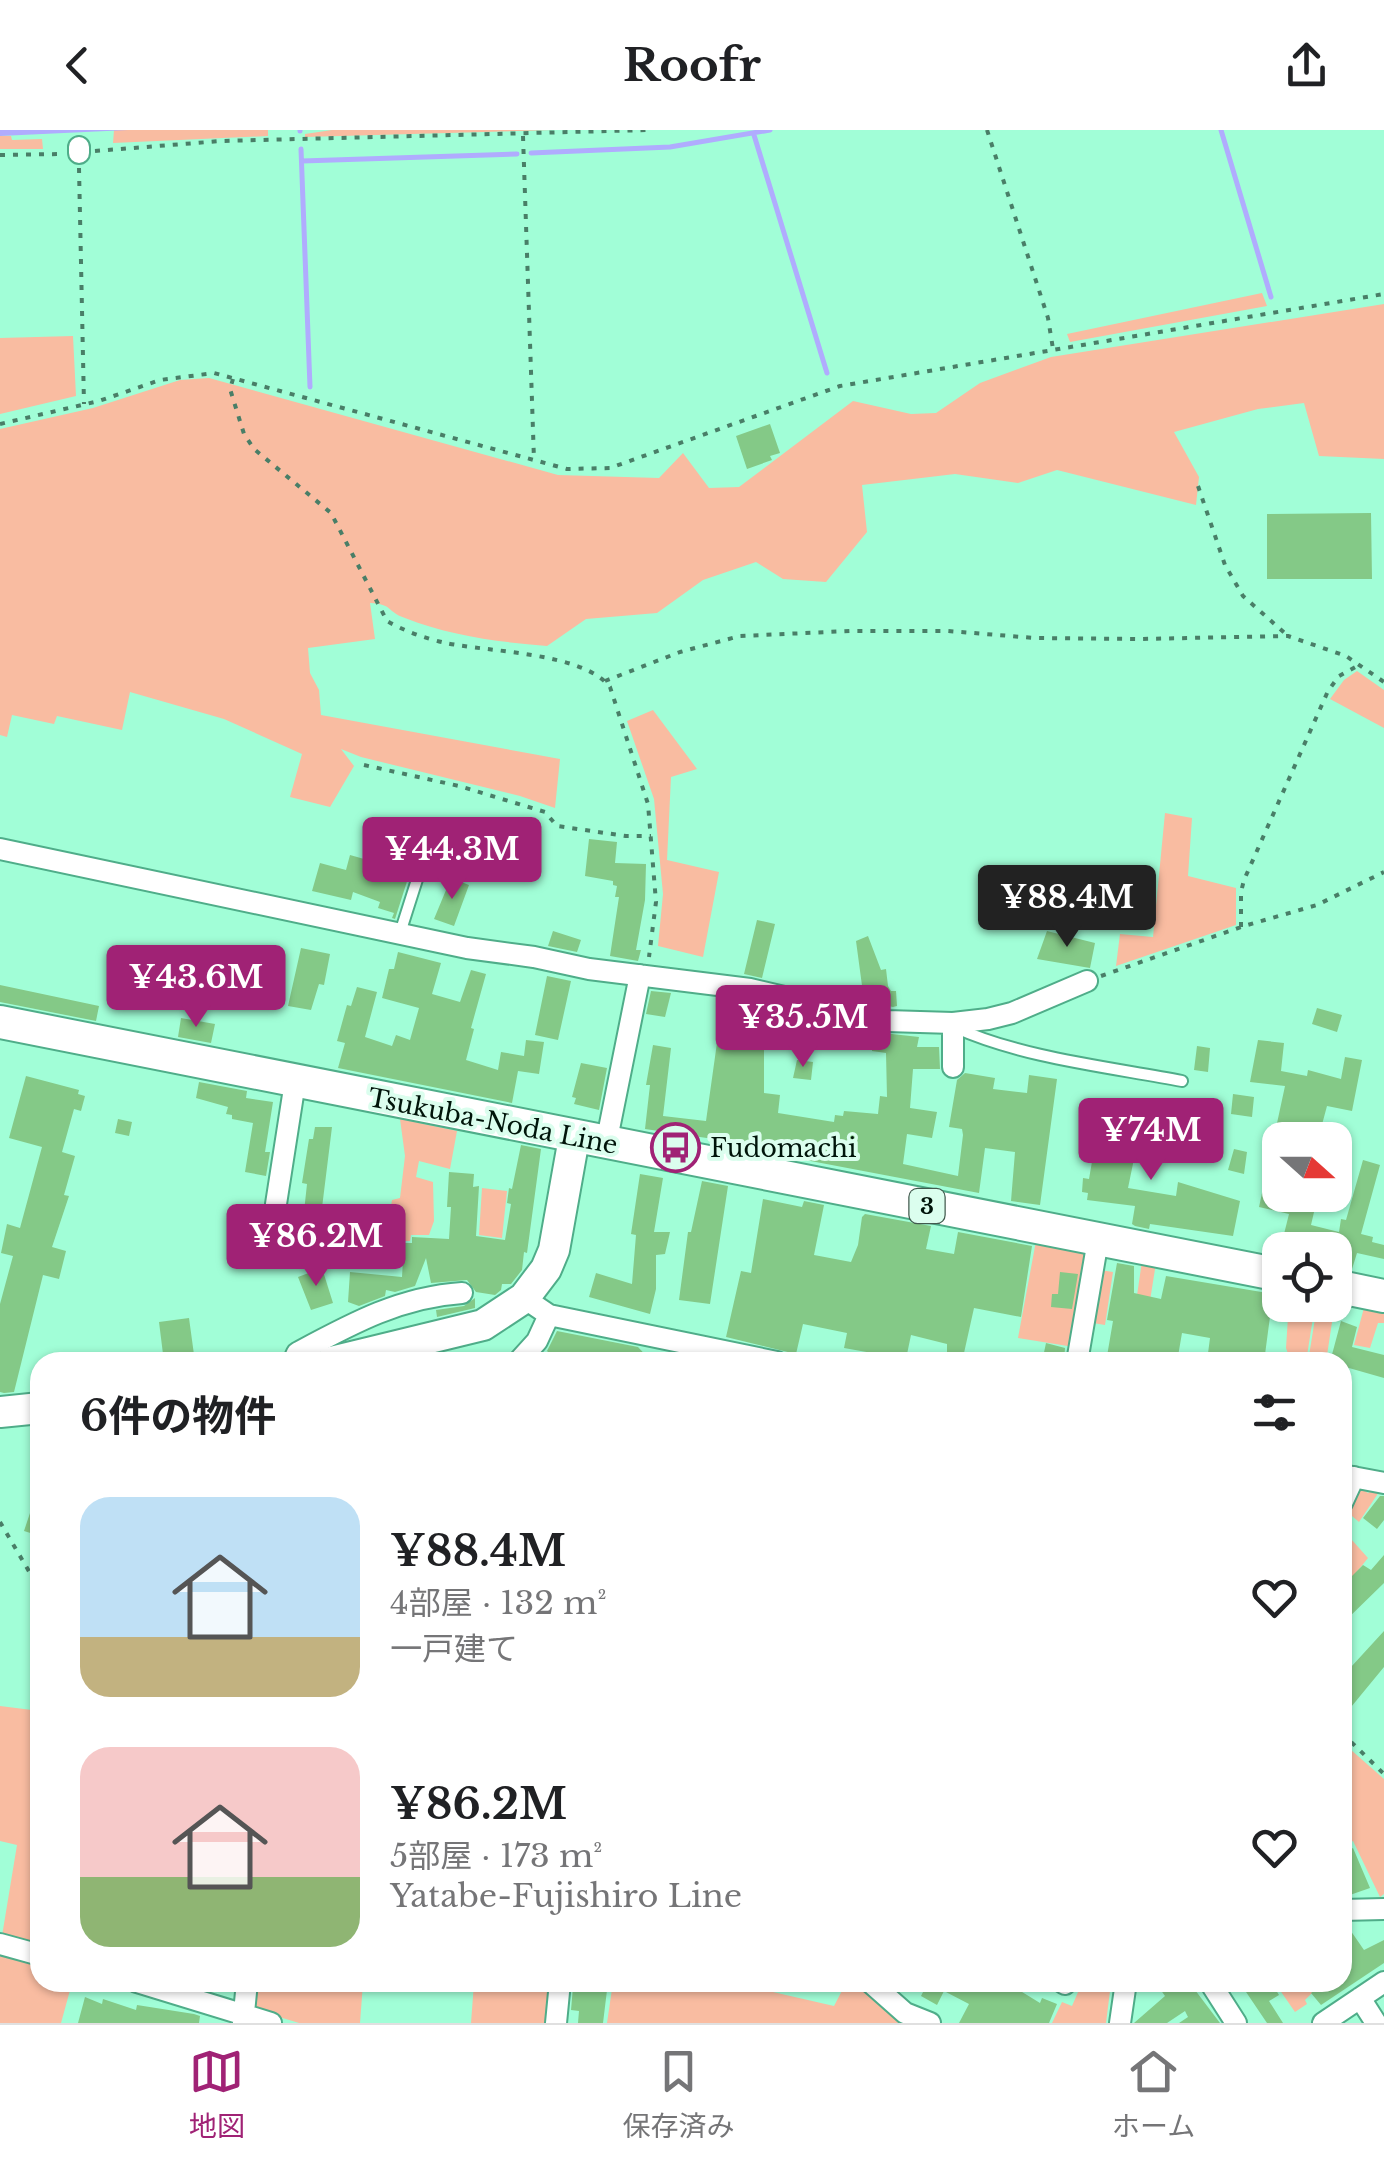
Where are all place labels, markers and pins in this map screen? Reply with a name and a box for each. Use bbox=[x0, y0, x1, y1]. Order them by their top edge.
pin: ¥44.3M bbox=[371, 817, 533, 902]
pin: ¥88.4M bbox=[986, 865, 1148, 950]
pin: ¥43.6M bbox=[115, 945, 277, 1030]
pin: ¥35.5M bbox=[722, 985, 884, 1070]
pin: ¥74M bbox=[1092, 1098, 1210, 1183]
bus stop icon: Fudomachi bbox=[649, 1122, 701, 1174]
place label: Fudomachi bbox=[710, 1133, 857, 1164]
pin: ¥86.2M bbox=[235, 1204, 397, 1289]

